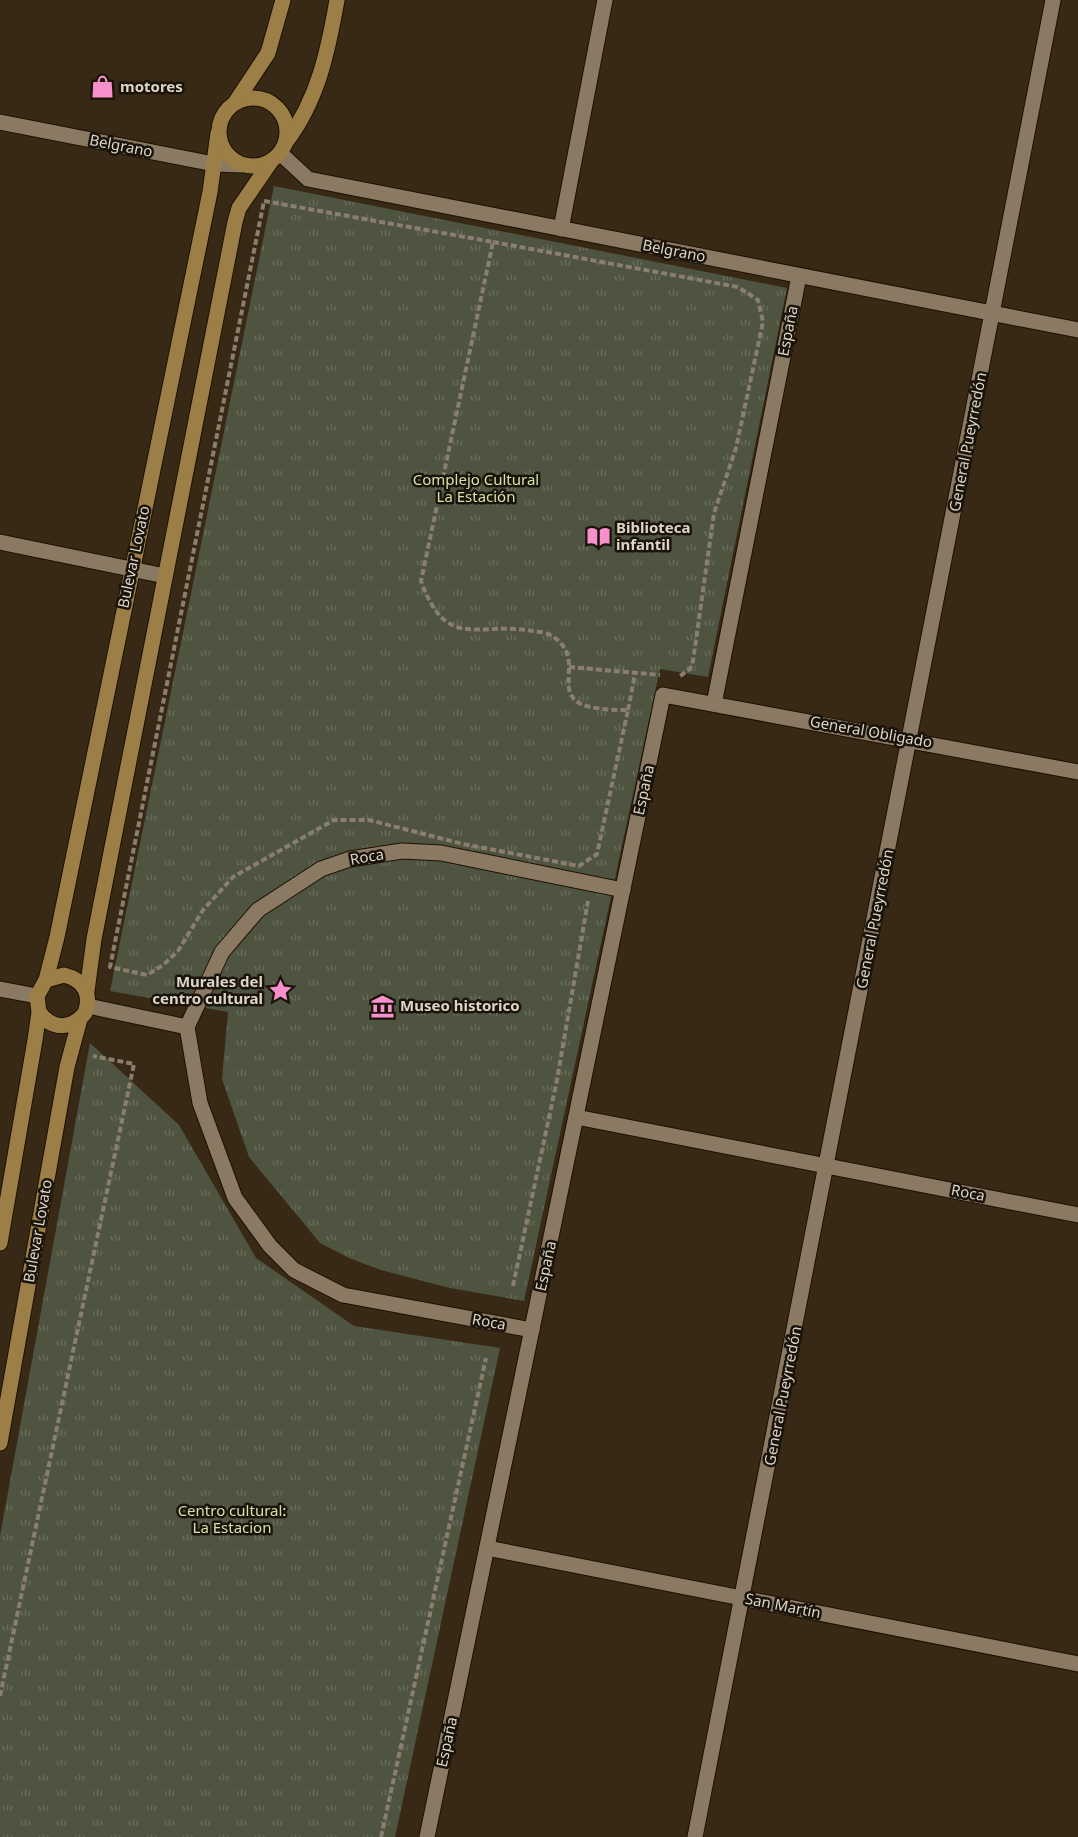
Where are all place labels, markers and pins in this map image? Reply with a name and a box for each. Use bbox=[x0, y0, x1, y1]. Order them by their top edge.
shop icon: motores bbox=[89, 74, 115, 100]
place label: motores bbox=[120, 76, 183, 96]
place label: Biblioteca infantil bbox=[616, 517, 690, 554]
library icon: Biblioteca infantil bbox=[585, 524, 611, 550]
place label: Murales del centro cultural bbox=[152, 971, 263, 1008]
place icon: Murales del centro cultural bbox=[268, 978, 294, 1004]
museum icon: Museo historico bbox=[369, 993, 395, 1019]
place label: Museo historico bbox=[400, 995, 520, 1015]

